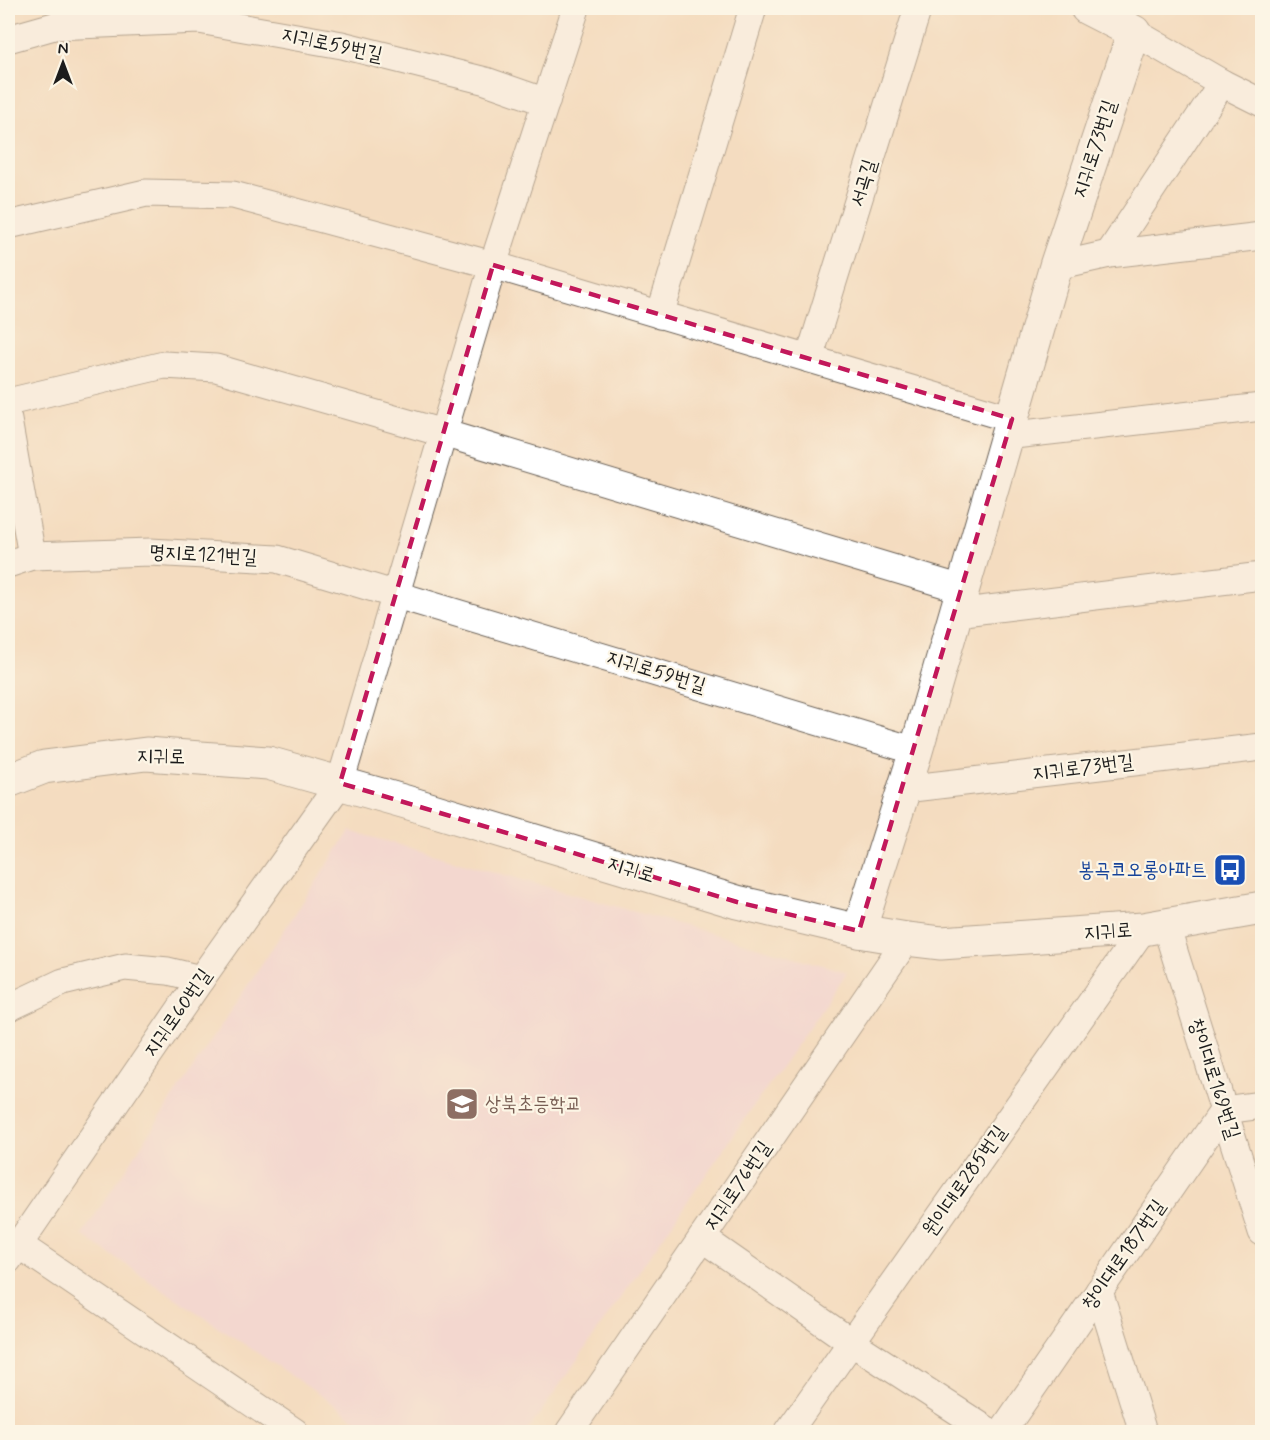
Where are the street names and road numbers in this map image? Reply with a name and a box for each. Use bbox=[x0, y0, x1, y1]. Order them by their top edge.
street label: 지귀로59번길 bbox=[279, 21, 385, 69]
street label: 지귀로73번길 bbox=[1066, 96, 1124, 202]
street label: 서곡길 bbox=[844, 156, 884, 210]
street label: 명지로121번길 bbox=[148, 539, 258, 571]
street label: 지귀로59번길 bbox=[603, 644, 709, 700]
street label: 지귀로 bbox=[137, 743, 185, 771]
street label: 지귀로73번길 bbox=[1031, 748, 1135, 788]
street label: 지귀로 bbox=[604, 850, 658, 890]
street label: 지귀로 bbox=[1083, 917, 1133, 947]
street label: 지귀로60번길 bbox=[138, 964, 218, 1062]
street label: 창이대로169번길 bbox=[1182, 1015, 1246, 1143]
street label: 원이대로285번길 bbox=[917, 1120, 1013, 1242]
street label: 지귀로76번길 bbox=[698, 1136, 778, 1236]
street label: 창이대로187번길 bbox=[1076, 1194, 1172, 1316]

